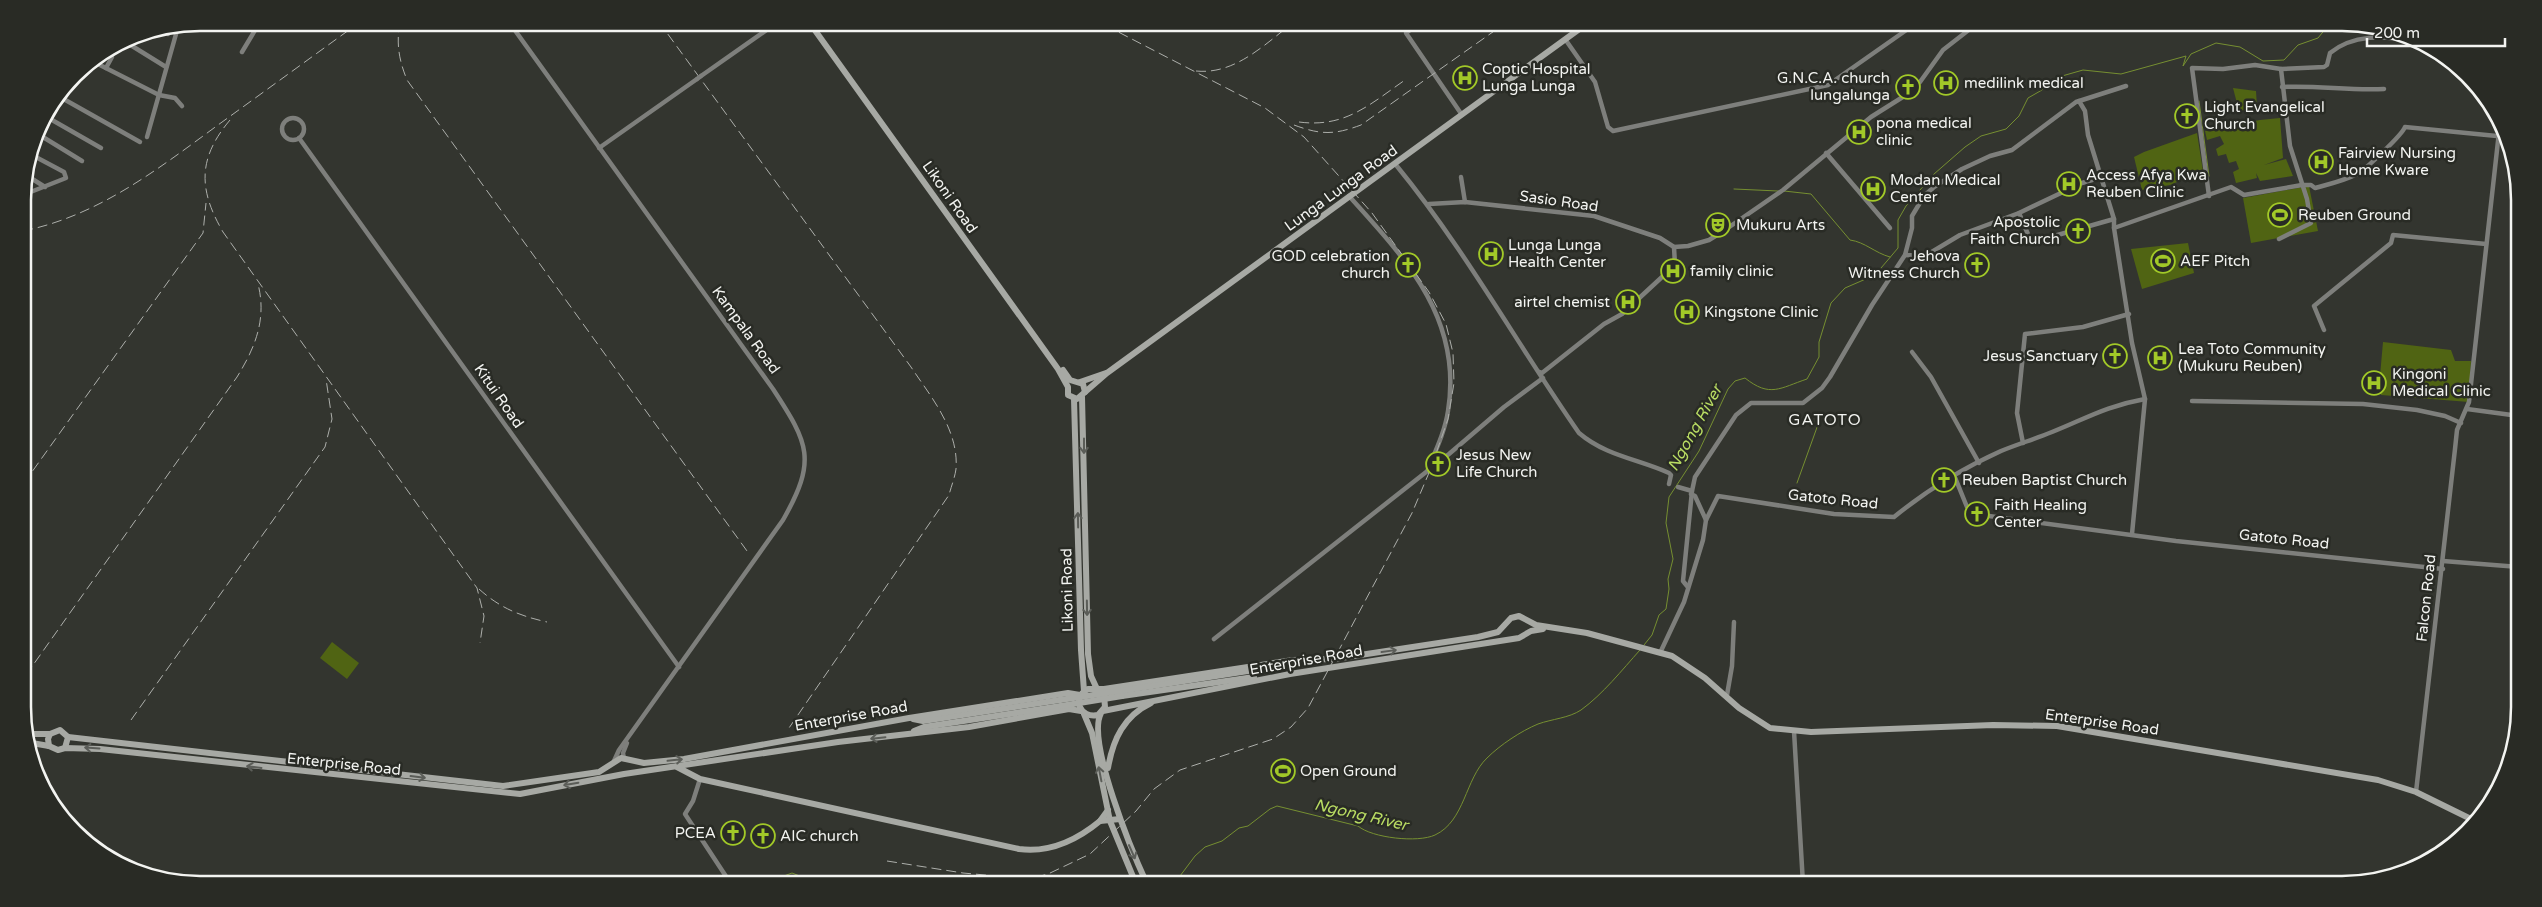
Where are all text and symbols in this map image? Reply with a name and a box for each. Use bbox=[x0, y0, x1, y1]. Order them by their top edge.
scale bar bbox=[2367, 15, 2504, 47]
text: 200 m bbox=[2374, 24, 2420, 42]
place label: Coptic Hospital Lunga Lunga bbox=[1482, 60, 1591, 95]
hospital icon: Coptic Hospital Lunga Lunga bbox=[1452, 65, 1478, 91]
place label: G.N.C.A. church lungalunga bbox=[1777, 69, 1890, 104]
hospital icon: medilink medical bbox=[1933, 70, 1959, 96]
church icon: G.N.C.A. church lungalunga bbox=[1895, 74, 1921, 100]
place label: medilink medical bbox=[1964, 74, 2084, 92]
place label: Light Evangelical Church bbox=[2204, 98, 2325, 133]
church icon: Light Evangelical Church bbox=[2174, 103, 2200, 129]
place label: pona medical clinic bbox=[1876, 114, 1972, 149]
hospital icon: pona medical clinic bbox=[1846, 119, 1872, 145]
street label: Lunga Lunga Road bbox=[1281, 141, 1401, 235]
place label: Fairview Nursing Home Kware bbox=[2338, 144, 2456, 179]
hospital icon: Fairview Nursing Home Kware bbox=[2308, 149, 2334, 175]
street label: Likoni Road bbox=[919, 157, 981, 237]
place label: Access Afya Kwa Reuben Clinic bbox=[2086, 166, 2207, 201]
place label: Modan Medical Center bbox=[1890, 171, 2000, 206]
hospital icon: Access Afya Kwa Reuben Clinic bbox=[2056, 171, 2082, 197]
hospital icon: Modan Medical Center bbox=[1860, 176, 1886, 202]
street label: Sasio Road bbox=[1518, 187, 1600, 215]
sports icon: Reuben Ground bbox=[2267, 202, 2293, 228]
place label: Reuben Ground bbox=[2298, 206, 2411, 224]
theatre icon: Mukuru Arts bbox=[1705, 212, 1731, 238]
place label: Apostolic Faith Church bbox=[1970, 213, 2060, 248]
place label: Mukuru Arts bbox=[1736, 216, 1825, 234]
church icon: Apostolic Faith Church bbox=[2065, 218, 2091, 244]
place label: Lunga Lunga Health Center bbox=[1508, 236, 1606, 271]
hospital icon: Lunga Lunga Health Center bbox=[1478, 241, 1504, 267]
place label: GOD celebration church bbox=[1271, 247, 1390, 282]
place label: Jehova Witness Church bbox=[1848, 247, 1960, 282]
sports icon: AEF Pitch bbox=[2150, 248, 2176, 274]
church icon: GOD celebration church bbox=[1395, 252, 1421, 278]
church icon: Jehova Witness Church bbox=[1964, 252, 1990, 278]
place label: AEF Pitch bbox=[2180, 252, 2250, 270]
hospital icon: family clinic bbox=[1660, 258, 1686, 284]
place label: family clinic bbox=[1690, 262, 1773, 280]
street label: Kampala Road bbox=[708, 283, 784, 377]
hospital icon: airtel chemist bbox=[1615, 289, 1641, 315]
place label: airtel chemist bbox=[1514, 293, 1610, 311]
hospital icon: Kingstone Clinic bbox=[1674, 299, 1700, 325]
place label: Kingstone Clinic bbox=[1704, 303, 1819, 321]
place label: Lea Toto Community (Mukuru Reuben) bbox=[2178, 340, 2326, 375]
church icon: Jesus Sanctuary bbox=[2102, 343, 2128, 369]
hospital icon: Lea Toto Community (Mukuru Reuben) bbox=[2147, 345, 2173, 371]
place label: Jesus Sanctuary bbox=[1983, 347, 2098, 365]
street label: Kitui Road bbox=[470, 361, 528, 431]
place label: Kingoni Medical Clinic bbox=[2392, 365, 2491, 400]
hospital icon: Kingoni Medical Clinic bbox=[2361, 370, 2387, 396]
water label: Ngong River bbox=[1663, 380, 1728, 475]
district label: GATOTO bbox=[1788, 410, 1862, 430]
one-way arrow bbox=[1079, 438, 1089, 454]
place label: Jesus New Life Church bbox=[1456, 446, 1537, 481]
church icon: Jesus New Life Church bbox=[1425, 451, 1451, 477]
church icon: Reuben Baptist Church bbox=[1931, 467, 1957, 493]
place label: Reuben Baptist Church bbox=[1962, 471, 2127, 489]
street label: Gatoto Road bbox=[1787, 485, 1879, 513]
place label: Faith Healing Center bbox=[1994, 496, 2087, 531]
church icon: Faith Healing Center bbox=[1964, 501, 1990, 527]
one-way arrow bbox=[1073, 512, 1082, 528]
street label: Gatoto Road bbox=[2238, 525, 2330, 553]
street label: Likoni Road bbox=[1057, 548, 1077, 632]
street label: Falcon Road bbox=[2412, 553, 2440, 643]
one-way arrow bbox=[1082, 600, 1092, 616]
street label: Enterprise Road bbox=[1248, 641, 1364, 679]
one-way arrow bbox=[1380, 646, 1396, 656]
street label: Enterprise Road bbox=[793, 697, 909, 735]
street label: Enterprise Road bbox=[2044, 705, 2160, 739]
one-way arrow bbox=[870, 733, 886, 743]
one-way arrow bbox=[84, 744, 100, 753]
street label: Enterprise Road bbox=[286, 749, 402, 779]
one-way arrow bbox=[667, 755, 683, 765]
sports icon: Open Ground bbox=[1270, 758, 1296, 784]
one-way arrow bbox=[246, 762, 262, 772]
place label: Open Ground bbox=[1300, 762, 1397, 780]
one-way arrow bbox=[1094, 766, 1104, 782]
one-way arrow bbox=[409, 772, 425, 782]
one-way arrow bbox=[563, 780, 579, 790]
water label: Ngong River bbox=[1312, 795, 1412, 836]
church icon: PCEA bbox=[720, 820, 746, 846]
church icon: AIC church bbox=[750, 823, 776, 849]
place label: PCEA bbox=[675, 824, 716, 842]
place label: AIC church bbox=[780, 827, 859, 845]
one-way arrow bbox=[1128, 844, 1138, 859]

